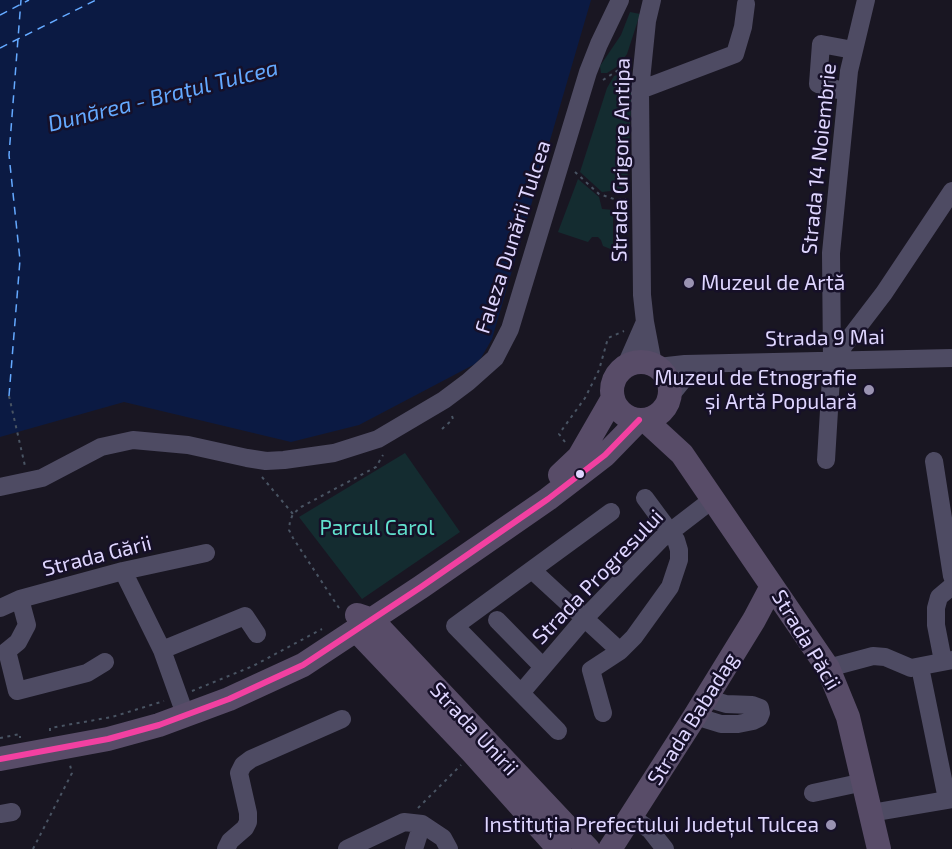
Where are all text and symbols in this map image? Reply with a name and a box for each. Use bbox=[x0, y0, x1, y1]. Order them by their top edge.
water label: Dunărea - Brațul Tulcea bbox=[45, 55, 281, 137]
street label: Strada Grigore Antipa bbox=[607, 58, 635, 262]
street label: Strada 14 Noiembrie bbox=[796, 62, 842, 256]
street label: Faleza Dunării Tulcea bbox=[470, 137, 556, 337]
place label: Muzeul de Artă bbox=[701, 270, 845, 296]
marker: Muzeul de Artă bbox=[682, 276, 696, 290]
street label: Strada 9 Mai bbox=[765, 324, 885, 352]
place label: Muzeul de Etnografie și Artă Populară bbox=[654, 365, 857, 415]
marker: Muzeul de Etnografie și Artă Populară bbox=[862, 383, 876, 397]
unlabelled marker bbox=[574, 468, 586, 480]
street label: Strada Progresului bbox=[527, 504, 669, 650]
park label: Parcul Carol bbox=[320, 515, 434, 541]
street label: Strada Gării bbox=[40, 530, 154, 582]
street label: Strada Păcii bbox=[766, 585, 846, 695]
street label: Strada Babadag bbox=[642, 648, 744, 790]
street label: Strada Unirii bbox=[425, 677, 523, 781]
place label: Instituția Prefectului Județul Tulcea bbox=[484, 812, 819, 838]
marker: Instituția Prefectului Județul Tulcea bbox=[824, 818, 838, 832]

